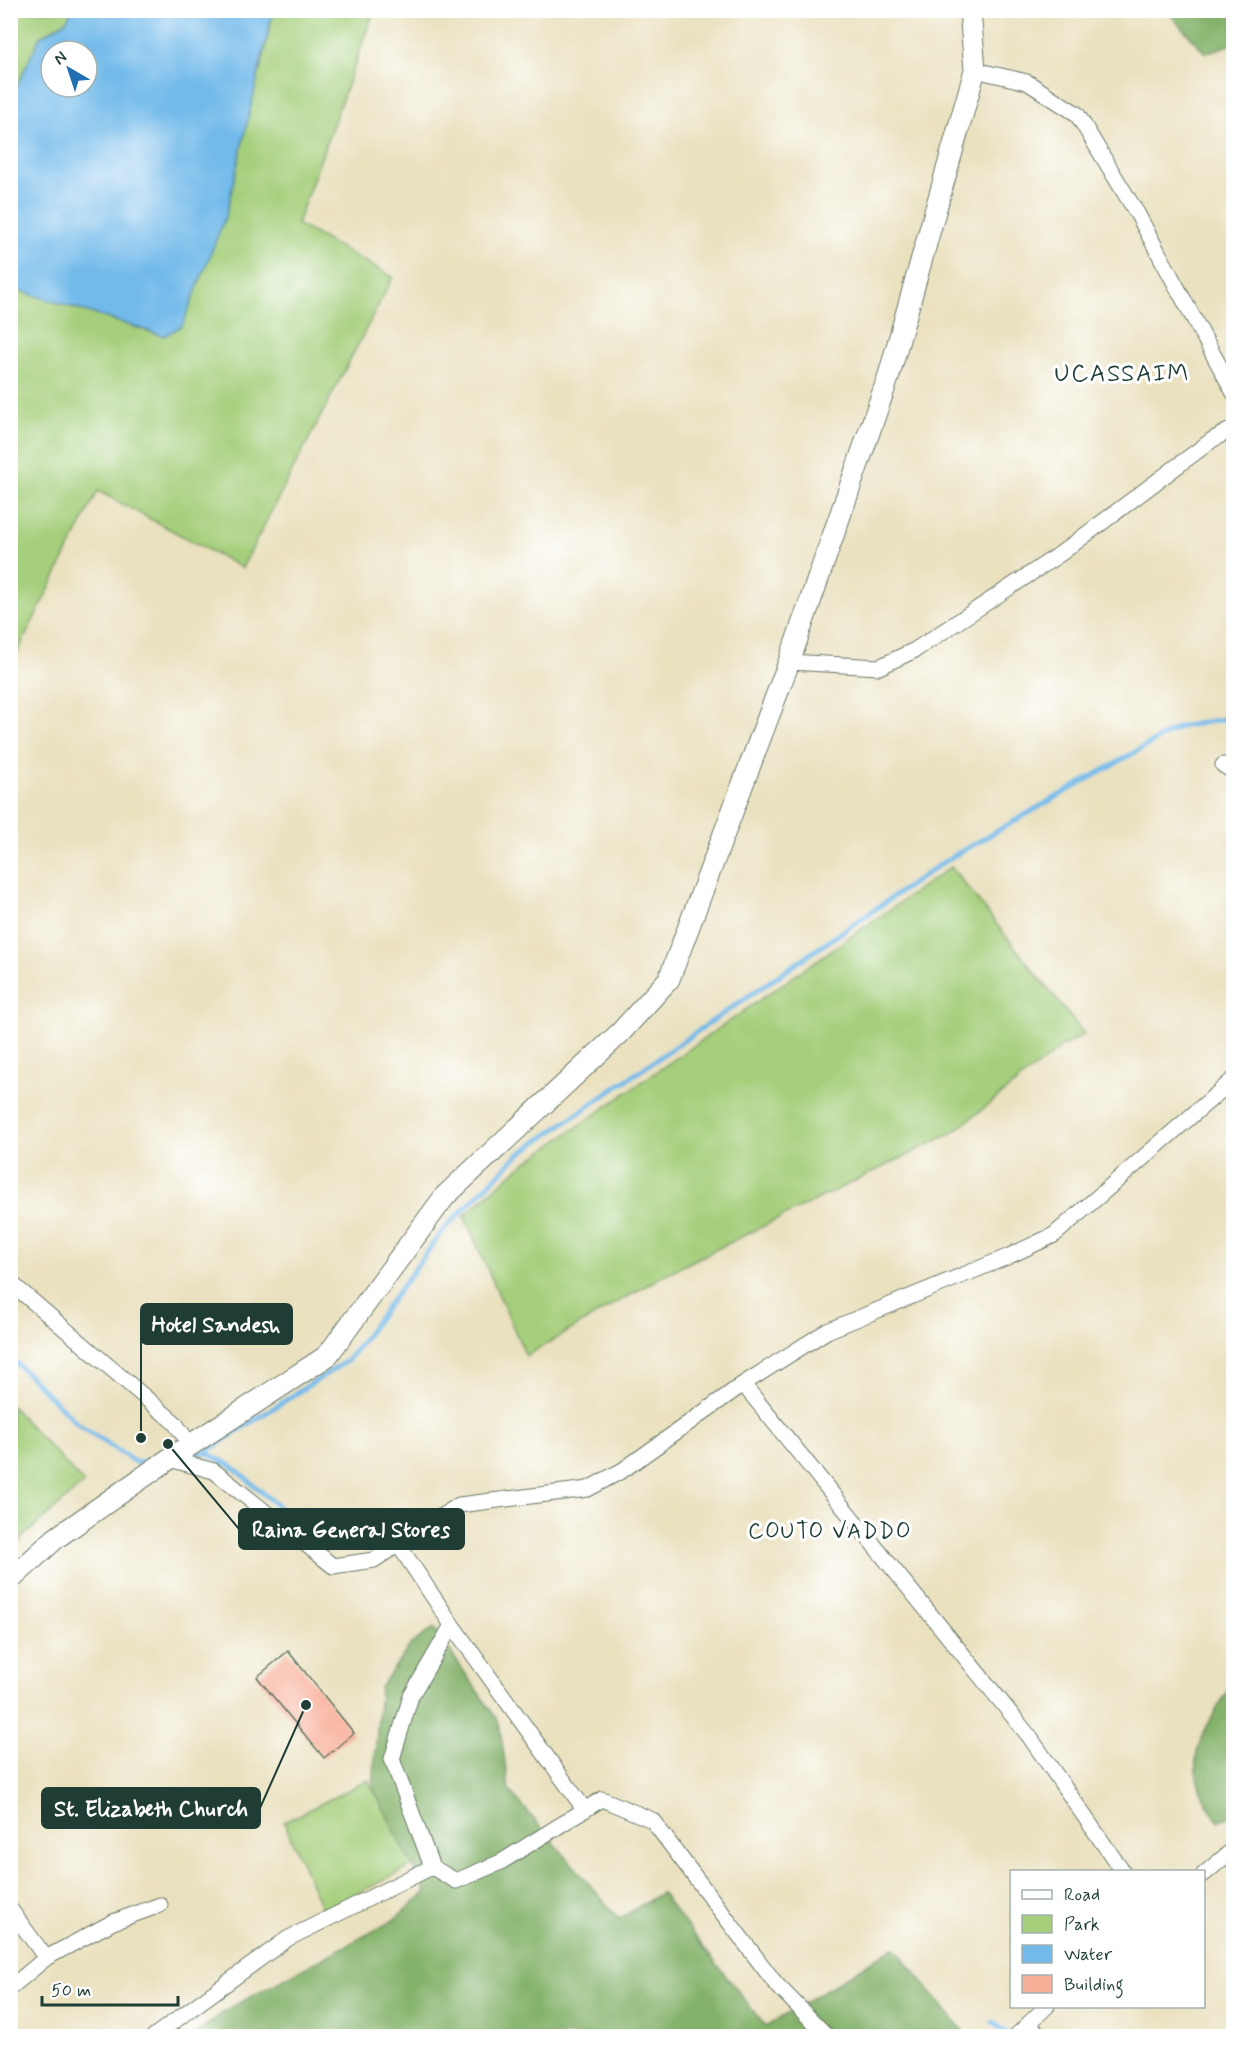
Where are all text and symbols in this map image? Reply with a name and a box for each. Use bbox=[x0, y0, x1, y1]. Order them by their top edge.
north arrow bbox=[39, 39, 99, 99]
text: N bbox=[50, 47, 71, 70]
district label: UCASSAIM bbox=[1054, 359, 1190, 390]
callout: Hotel Sandesh bbox=[141, 1304, 292, 1344]
text: Hotel Sandesh bbox=[151, 1312, 281, 1340]
callout: Raina General Stores bbox=[239, 1509, 464, 1549]
text: Raina General Stores bbox=[252, 1517, 450, 1545]
district label: COUTO VADDO bbox=[748, 1518, 912, 1546]
callout: St. Elizabeth Church bbox=[42, 1788, 260, 1828]
text: St. Elizabeth Church bbox=[54, 1796, 248, 1824]
legend bbox=[1010, 1870, 1205, 2008]
text: Road bbox=[1064, 1883, 1100, 1907]
text: Park bbox=[1064, 1913, 1100, 1937]
text: Water bbox=[1064, 1943, 1113, 1967]
scale bar bbox=[42, 1969, 178, 2007]
text: Building bbox=[1064, 1973, 1124, 1999]
text: 50 m bbox=[51, 1979, 91, 2003]

